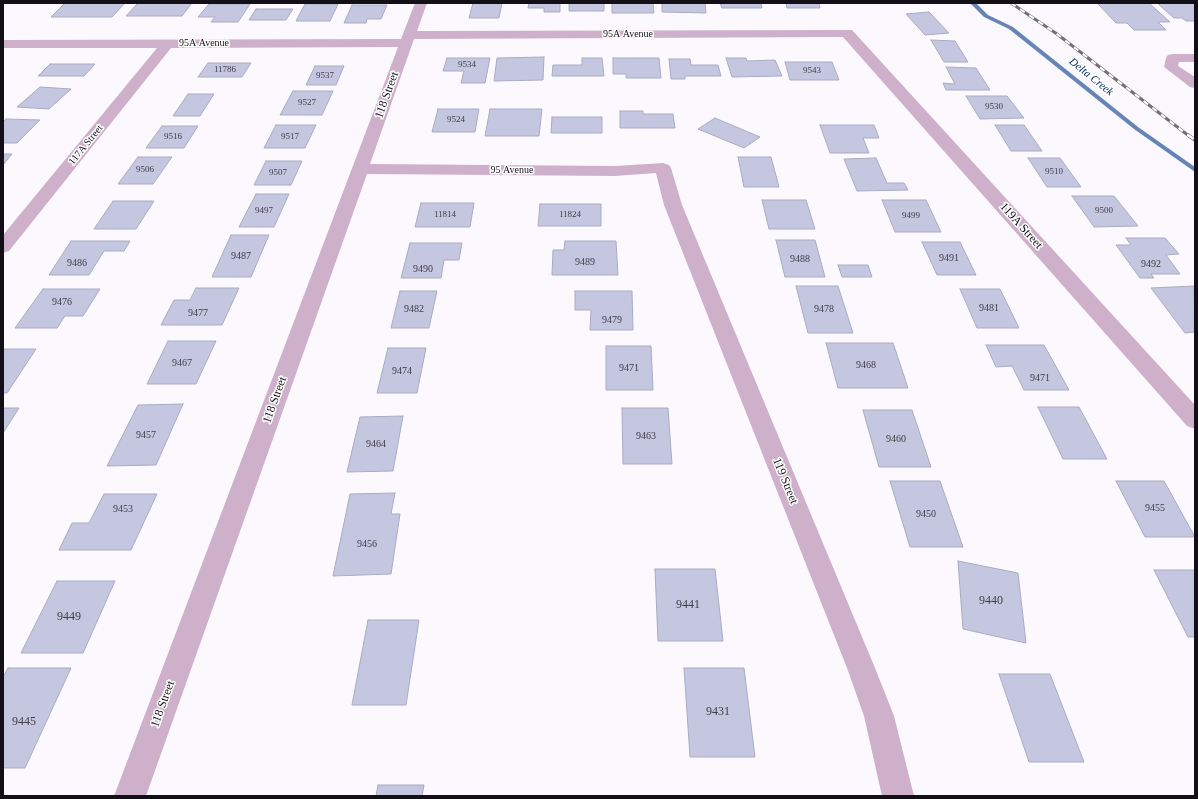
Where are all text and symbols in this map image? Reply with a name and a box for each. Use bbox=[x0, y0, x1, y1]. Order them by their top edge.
street label: 95A Avenue bbox=[603, 28, 653, 40]
street label: 95A Avenue bbox=[179, 37, 229, 49]
water label: Delta Creek bbox=[1066, 55, 1116, 99]
house number: 9534 bbox=[458, 60, 476, 70]
house number: 11786 bbox=[214, 65, 236, 75]
house number: 9543 bbox=[803, 66, 821, 76]
street label: 118 Street bbox=[372, 70, 402, 120]
house number: 9537 bbox=[316, 71, 334, 81]
house number: 9527 bbox=[298, 98, 316, 108]
house number: 9530 bbox=[985, 102, 1003, 112]
house number: 9524 bbox=[447, 115, 465, 125]
street label: 117A Street bbox=[66, 123, 106, 167]
house number: 9516 bbox=[164, 132, 182, 142]
house number: 9517 bbox=[281, 132, 299, 142]
street label: 95 Avenue bbox=[491, 164, 533, 176]
house number: 9506 bbox=[136, 165, 154, 175]
house number: 9510 bbox=[1045, 167, 1063, 177]
house number: 9507 bbox=[269, 168, 287, 178]
street label: 119A Street bbox=[997, 200, 1045, 252]
house number: 9497 bbox=[255, 206, 273, 216]
house number: 9500 bbox=[1095, 206, 1113, 216]
house number: 11814 bbox=[434, 210, 456, 220]
house number: 11824 bbox=[559, 210, 581, 220]
house number: 9499 bbox=[902, 211, 920, 221]
house number: 9487 bbox=[231, 250, 251, 262]
house number: 9491 bbox=[939, 252, 959, 264]
house number: 9488 bbox=[790, 253, 810, 265]
house number: 9489 bbox=[575, 256, 595, 268]
house number: 9486 bbox=[67, 257, 87, 269]
house number: 9492 bbox=[1141, 258, 1161, 270]
house number: 9490 bbox=[413, 263, 433, 275]
house number: 9476 bbox=[52, 296, 72, 308]
house number: 9481 bbox=[979, 302, 999, 314]
house number: 9482 bbox=[404, 303, 424, 315]
house number: 9478 bbox=[814, 303, 834, 315]
house number: 9477 bbox=[188, 307, 208, 319]
house number: 9479 bbox=[602, 314, 622, 326]
house number: 9467 bbox=[172, 357, 192, 369]
house number: 9468 bbox=[856, 359, 876, 371]
house number: 9471 bbox=[619, 362, 639, 374]
house number: 9474 bbox=[392, 365, 412, 377]
house number: 9471 bbox=[1030, 372, 1050, 384]
street label: 118 Street bbox=[260, 375, 290, 425]
house number: 9457 bbox=[136, 429, 156, 441]
house number: 9463 bbox=[636, 430, 656, 442]
house number: 9460 bbox=[886, 433, 906, 445]
house number: 9464 bbox=[366, 438, 386, 450]
street label: 119 Street bbox=[769, 456, 801, 506]
house number: 9455 bbox=[1145, 502, 1165, 514]
house number: 9453 bbox=[113, 503, 133, 515]
house number: 9450 bbox=[916, 508, 936, 520]
house number: 9456 bbox=[357, 538, 377, 550]
house number: 9440 bbox=[979, 594, 1003, 608]
house number: 9441 bbox=[676, 598, 700, 612]
house number: 9449 bbox=[57, 610, 81, 624]
street label: 118 Street bbox=[148, 679, 178, 729]
house number: 9431 bbox=[706, 705, 730, 719]
house number: 9445 bbox=[12, 715, 36, 729]

